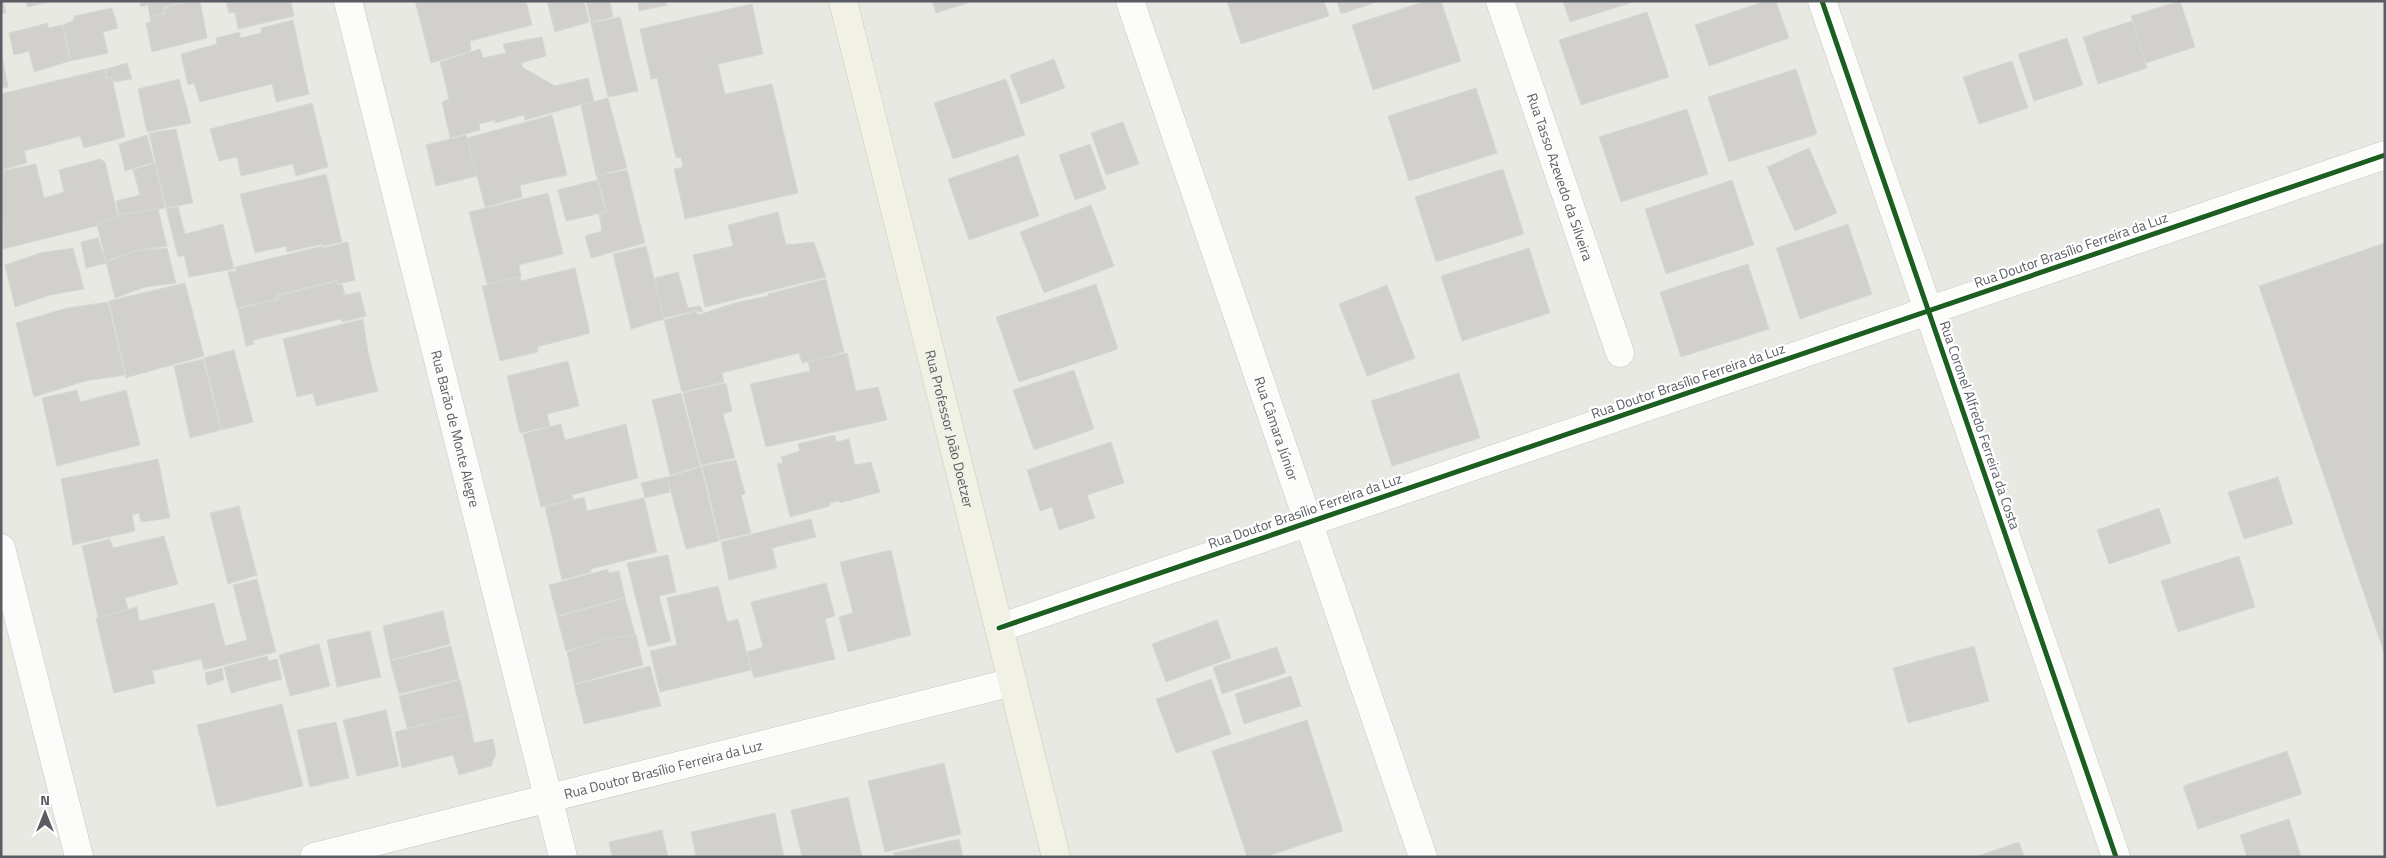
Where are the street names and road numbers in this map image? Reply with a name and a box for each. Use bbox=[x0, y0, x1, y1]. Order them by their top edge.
street label: Rua Tasso Azevedo da Silveira bbox=[1522, 90, 1599, 264]
street label: Rua Doutor Brasílio Ferreira da Luz bbox=[1971, 206, 2171, 293]
street label: Rua Coronel Alfredo Ferreira da Costa bbox=[1935, 318, 2026, 532]
street label: Rua Doutor Brasílio Ferreira da Luz bbox=[1588, 337, 1788, 424]
street label: Rua Barão de Monte Alegre bbox=[426, 348, 486, 509]
street label: Rua Professor João Doetzer bbox=[920, 348, 980, 510]
street label: Rua Câmara Júnior bbox=[1249, 374, 1304, 484]
street label: Rua Doutor Brasílio Ferreira da Luz bbox=[1205, 467, 1405, 554]
street label: Rua Doutor Brasílio Ferreira da Luz bbox=[562, 734, 765, 804]

